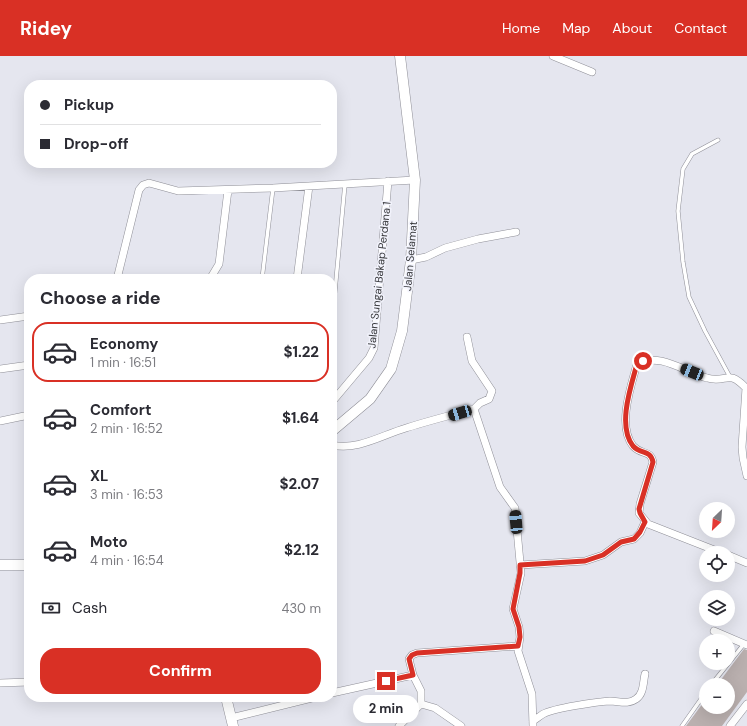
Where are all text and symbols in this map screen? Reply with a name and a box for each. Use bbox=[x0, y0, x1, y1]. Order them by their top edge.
text: Ridey bbox=[20, 16, 72, 41]
text: Home bbox=[502, 19, 540, 37]
text: Map bbox=[562, 19, 590, 37]
text: About bbox=[612, 19, 652, 37]
text: Contact bbox=[674, 19, 727, 37]
text: Pickup bbox=[64, 95, 114, 115]
text: Drop-off bbox=[64, 134, 129, 154]
street label: Jalan Sungai Bakap Perdana 1 bbox=[364, 201, 394, 349]
street label: Jalan Selamat bbox=[400, 220, 420, 292]
text: Choose a ride bbox=[40, 286, 161, 310]
icon: car bbox=[42, 334, 78, 370]
text: Economy bbox=[90, 334, 158, 354]
text: $1.22 bbox=[283, 342, 319, 362]
route start bbox=[634, 352, 652, 370]
text: 1 min · 16:51 bbox=[90, 354, 156, 371]
car bbox=[679, 362, 705, 382]
icon: car bbox=[42, 400, 78, 436]
text: Comfort bbox=[90, 400, 151, 420]
car bbox=[447, 404, 473, 422]
text: $1.64 bbox=[282, 408, 319, 428]
text: 2 min · 16:52 bbox=[90, 420, 163, 437]
icon: car bbox=[42, 466, 78, 502]
text: XL bbox=[90, 466, 108, 486]
text: $2.07 bbox=[280, 474, 319, 494]
text: 3 min · 16:53 bbox=[90, 486, 163, 503]
north arrow bbox=[699, 502, 735, 538]
map controls bbox=[699, 502, 735, 714]
car bbox=[509, 510, 523, 534]
icon: car bbox=[42, 532, 78, 568]
text: Moto bbox=[90, 532, 128, 552]
text: $2.12 bbox=[284, 540, 319, 560]
button: locate bbox=[699, 546, 735, 582]
text: 4 min · 16:54 bbox=[90, 552, 164, 569]
button: layers bbox=[699, 590, 735, 626]
icon: cash bbox=[40, 597, 62, 619]
text: Cash bbox=[72, 598, 107, 618]
text: 430 m bbox=[281, 600, 321, 617]
button: + bbox=[699, 634, 735, 670]
button: Confirm bbox=[40, 648, 321, 694]
route end bbox=[377, 672, 395, 690]
button: − bbox=[699, 678, 735, 714]
callout: 2 min bbox=[353, 695, 419, 723]
text: 2 min bbox=[369, 700, 403, 717]

